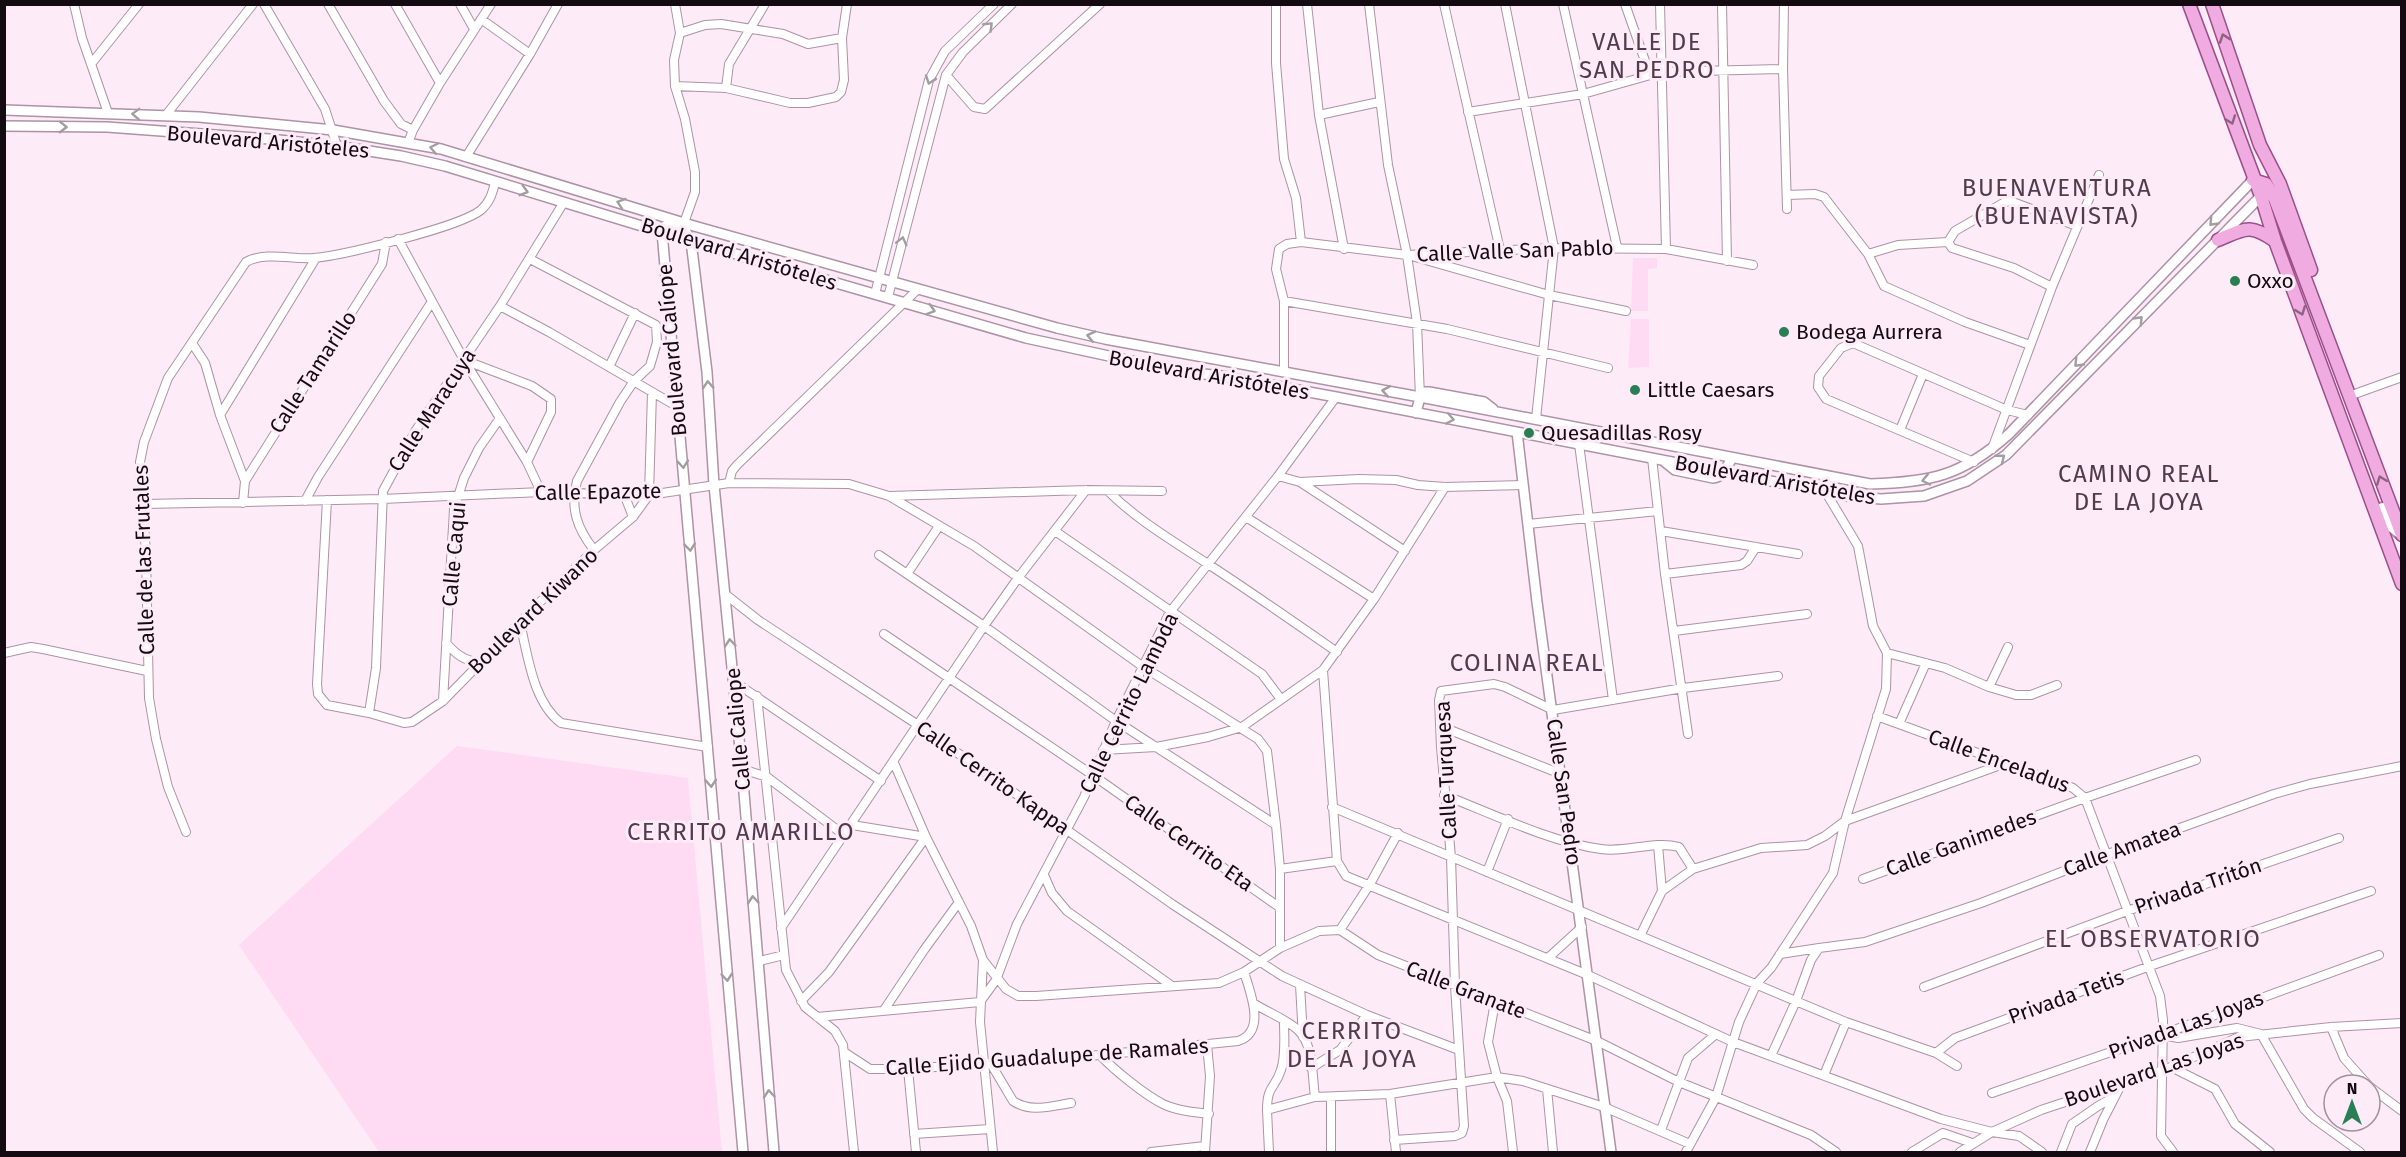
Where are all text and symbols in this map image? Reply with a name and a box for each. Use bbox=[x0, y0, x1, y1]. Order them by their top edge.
one-way arrow bbox=[982, 23, 993, 34]
district label: VALLE DE SAN PEDRO bbox=[1579, 28, 1715, 84]
one-way arrow bbox=[2218, 33, 2231, 44]
one-way arrow bbox=[924, 74, 937, 85]
one-way arrow bbox=[132, 107, 141, 120]
one-way arrow bbox=[2224, 114, 2237, 125]
street label: Boulevard Aristóteles bbox=[166, 120, 370, 164]
one-way arrow bbox=[58, 121, 67, 133]
one-way arrow bbox=[429, 142, 439, 155]
district label: BUENAVENTURA (BUENAVISTA) bbox=[1962, 174, 2152, 230]
one-way arrow bbox=[519, 184, 529, 196]
one-way arrow bbox=[616, 198, 627, 211]
street label: Boulevard Aristóteles bbox=[638, 212, 840, 296]
one-way arrow bbox=[2209, 216, 2220, 226]
street label: Calle Valle San Pablo bbox=[1416, 235, 1614, 267]
one-way arrow bbox=[895, 236, 908, 246]
street label: Boulevard Calíope bbox=[652, 263, 692, 437]
place label: Oxxo bbox=[2247, 268, 2294, 294]
marker: Oxxo bbox=[2228, 274, 2242, 288]
one-way arrow bbox=[925, 303, 936, 315]
one-way arrow bbox=[2294, 305, 2307, 316]
street label: Calle Tamarillo bbox=[264, 306, 362, 438]
one-way arrow bbox=[2131, 317, 2142, 328]
place label: Bodega Aurrera bbox=[1796, 319, 1943, 345]
marker: Bodega Aurrera bbox=[1777, 325, 1791, 339]
one-way arrow bbox=[1087, 330, 1097, 343]
street label: Calle Maracuya bbox=[382, 343, 482, 477]
street label: Boulevard Aristóteles bbox=[1107, 345, 1311, 405]
one-way arrow bbox=[2074, 356, 2085, 367]
place label: Little Caesars bbox=[1647, 377, 1775, 403]
one-way arrow bbox=[701, 381, 714, 390]
marker: Little Caesars bbox=[1628, 383, 1642, 397]
one-way arrow bbox=[1382, 385, 1391, 397]
one-way arrow bbox=[1445, 412, 1455, 425]
place label: Quesadillas Rosy bbox=[1541, 420, 1703, 446]
marker: Quesadillas Rosy bbox=[1522, 426, 1536, 440]
street label: Boulevard Aristóteles bbox=[1673, 450, 1877, 510]
one-way arrow bbox=[1995, 455, 2006, 466]
one-way arrow bbox=[676, 459, 689, 468]
district label: CAMINO REAL DE LA JOYA bbox=[2058, 460, 2220, 516]
street label: Calle de las Frutales bbox=[128, 464, 160, 655]
one-way arrow bbox=[1921, 472, 1931, 485]
one-way arrow bbox=[2376, 475, 2388, 486]
street label: Calle Epazote bbox=[534, 478, 662, 506]
street label: Calle Caqui bbox=[436, 500, 472, 608]
street label: Boulevard Kiwano bbox=[463, 542, 603, 680]
one-way arrow bbox=[683, 542, 696, 551]
street label: Calle Cerrito Lambda bbox=[1074, 608, 1184, 798]
one-way arrow bbox=[724, 638, 737, 647]
district label: COLINA REAL bbox=[1450, 649, 1604, 677]
street label: Calle Caliope bbox=[720, 667, 756, 791]
street label: Calle Turquesa bbox=[1429, 700, 1463, 840]
street label: Calle Cerrito Kappa bbox=[911, 715, 1075, 841]
street label: Calle San Pedro bbox=[1541, 717, 1587, 867]
street label: Calle Enceladus bbox=[1925, 723, 2073, 799]
one-way arrow bbox=[704, 778, 717, 787]
street label: Calle Cerrito Eta bbox=[1119, 789, 1259, 897]
street label: Calle Ganimedes bbox=[1882, 804, 2040, 882]
street label: Calle Amatea bbox=[2060, 816, 2184, 882]
district label: CERRITO AMARILLO bbox=[627, 818, 855, 846]
street label: Privada Tritón bbox=[2131, 852, 2265, 920]
one-way arrow bbox=[747, 895, 760, 904]
district label: EL OBSERVATORIO bbox=[2045, 925, 2261, 953]
street label: Calle Granate bbox=[1402, 955, 1530, 1025]
street label: Privada Tetis bbox=[2005, 964, 2128, 1030]
one-way arrow bbox=[720, 972, 733, 982]
street label: Privada Las Joyas bbox=[2105, 985, 2267, 1065]
district label: CERRITO DE LA JOYA bbox=[1287, 1017, 1417, 1073]
street label: Boulevard Las Joyas bbox=[2061, 1027, 2247, 1113]
street label: Calle Ejido Guadalupe de Ramales bbox=[885, 1033, 1210, 1081]
north arrow bbox=[2322, 1073, 2382, 1133]
text: N bbox=[2347, 1079, 2357, 1098]
one-way arrow bbox=[763, 1090, 776, 1099]

